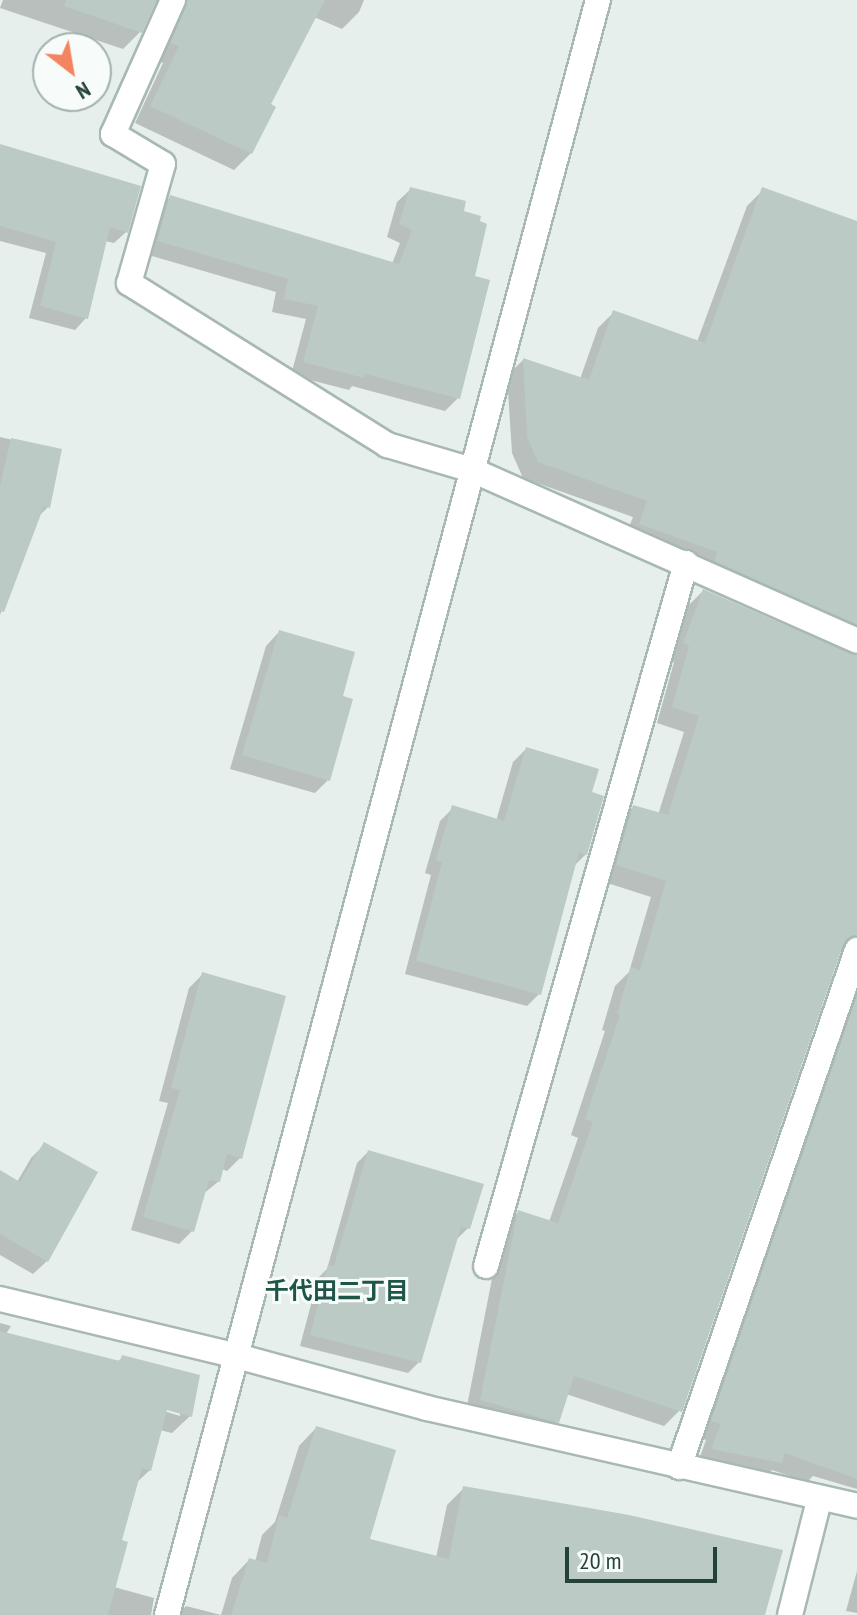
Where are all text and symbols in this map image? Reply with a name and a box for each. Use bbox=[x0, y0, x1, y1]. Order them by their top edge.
north arrow bbox=[32, 32, 112, 112]
text: N bbox=[71, 76, 96, 106]
district label: 千代田二丁目 bbox=[265, 1277, 409, 1305]
scale bar bbox=[569, 1531, 721, 1581]
text: 20 m bbox=[579, 1545, 621, 1576]

